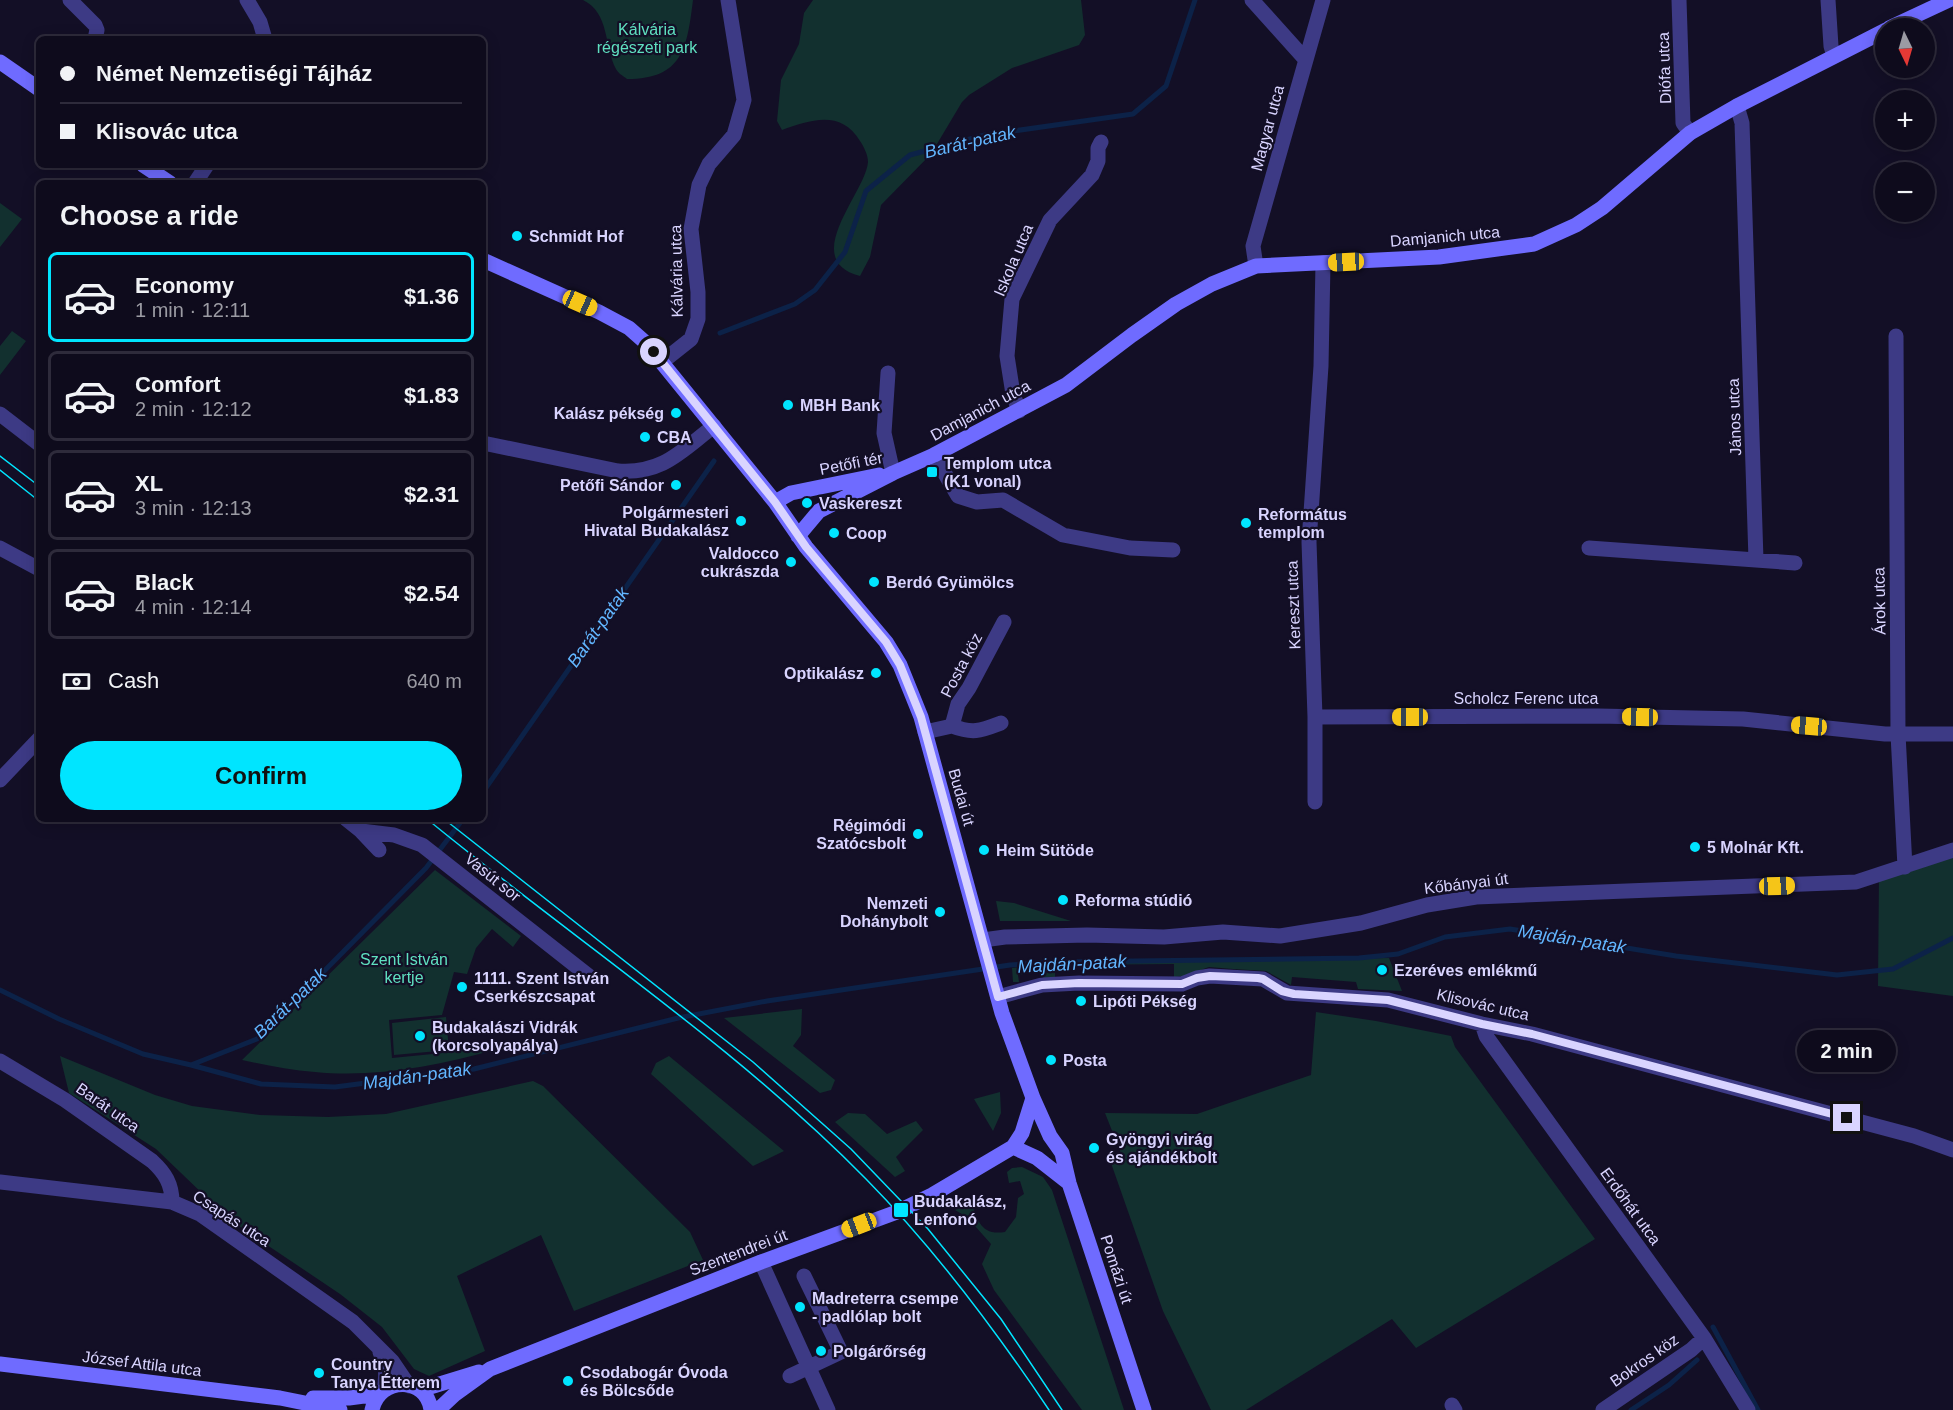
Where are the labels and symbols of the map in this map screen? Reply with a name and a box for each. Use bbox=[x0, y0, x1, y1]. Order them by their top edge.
north arrow bbox=[1875, 18, 1935, 78]
park label: Kálvária régészeti park bbox=[597, 21, 698, 56]
street label: Diófa utca bbox=[1655, 32, 1674, 104]
street label: Magyar utca bbox=[1248, 83, 1287, 173]
water label: Barát-patak bbox=[922, 122, 1019, 162]
street label: Iskola utca bbox=[991, 222, 1036, 299]
street label: Damjanich utca bbox=[1389, 223, 1501, 250]
street label: Kálvária utca bbox=[667, 225, 686, 317]
place label: Schmidt Hof bbox=[529, 228, 624, 245]
marker: Schmidt Hof bbox=[510, 229, 524, 243]
car bbox=[1328, 252, 1364, 272]
car bbox=[560, 287, 600, 319]
route start bbox=[640, 338, 667, 365]
street label: Damjanich utca bbox=[928, 377, 1033, 444]
street label: János utca bbox=[1725, 378, 1744, 456]
place label: MBH Bank bbox=[800, 397, 880, 414]
marker: MBH Bank bbox=[781, 398, 795, 412]
place label: Kalász pékség bbox=[554, 405, 664, 422]
marker: Kalász pékség bbox=[669, 406, 683, 420]
place label: CBA bbox=[657, 429, 692, 446]
marker: CBA bbox=[638, 430, 652, 444]
street label: Petőfi tér bbox=[818, 449, 885, 478]
place label: Templom utca (K1 vonal) bbox=[944, 455, 1051, 490]
marker: Templom utca (K1 vonal) bbox=[925, 465, 939, 479]
place label: Petőfi Sándor bbox=[560, 477, 664, 494]
marker: Petőfi Sándor bbox=[669, 478, 683, 492]
place label: Vaskereszt bbox=[819, 495, 902, 512]
marker: Vaskereszt bbox=[800, 496, 814, 510]
place label: Polgármesteri Hivatal Budakalász bbox=[584, 504, 729, 539]
place label: Református templom bbox=[1258, 506, 1347, 541]
marker: Polgármesteri Hivatal Budakalász bbox=[734, 514, 748, 528]
marker: Református templom bbox=[1239, 516, 1253, 530]
place label: Coop bbox=[846, 525, 887, 542]
marker: Coop bbox=[827, 526, 841, 540]
place label: Valdocco cukrászda bbox=[701, 545, 779, 580]
marker: Valdocco cukrászda bbox=[784, 555, 798, 569]
street label: Kereszt utca bbox=[1283, 560, 1304, 650]
street label: Árok utca bbox=[1869, 567, 1889, 635]
place label: Berdó Gyümölcs bbox=[886, 574, 1014, 591]
marker: Berdó Gyümölcs bbox=[867, 575, 881, 589]
water label: Barát-patak bbox=[563, 582, 633, 671]
street label: Posta köz bbox=[937, 630, 985, 700]
place label: Optikalász bbox=[784, 665, 864, 682]
marker: Optikalász bbox=[869, 666, 883, 680]
street label: Scholcz Ferenc utca bbox=[1454, 690, 1599, 707]
car bbox=[1392, 708, 1428, 726]
car bbox=[1622, 708, 1658, 726]
car bbox=[1790, 715, 1828, 737]
street label: Budai út bbox=[945, 767, 978, 828]
place label: Régimódi Szatócsbolt bbox=[816, 817, 907, 852]
marker: Régimódi Szatócsbolt bbox=[911, 827, 925, 841]
place label: 5 Molnár Kft. bbox=[1707, 839, 1804, 856]
marker: 5 Molnár Kft. bbox=[1688, 840, 1702, 854]
place label: Heim Sütöde bbox=[996, 842, 1094, 859]
marker: Heim Sütöde bbox=[977, 843, 991, 857]
street label: Vasút sor bbox=[462, 850, 524, 905]
street label: Kőbányai út bbox=[1423, 870, 1510, 897]
car bbox=[1759, 876, 1795, 896]
place label: Reforma stúdió bbox=[1075, 892, 1193, 909]
marker: Reforma stúdió bbox=[1056, 893, 1070, 907]
place label: Nemzeti Dohánybolt bbox=[840, 895, 929, 930]
marker: Nemzeti Dohánybolt bbox=[933, 905, 947, 919]
water label: Majdán-patak bbox=[1517, 921, 1628, 958]
park label: Szent István kertje bbox=[360, 951, 448, 986]
water label: Majdán-patak bbox=[1017, 951, 1128, 977]
place label: Ezeréves emlékmű bbox=[1394, 962, 1537, 979]
water label: Barát-patak bbox=[250, 963, 331, 1043]
marker: Ezeréves emlékmű bbox=[1375, 963, 1389, 977]
place label: 1111. Szent István Cserkészcsapat bbox=[474, 970, 609, 1005]
marker: 1111. Szent István Cserkészcsapat bbox=[455, 980, 469, 994]
street label: Klisovác utca bbox=[1435, 986, 1531, 1023]
place label: Lipóti Pékség bbox=[1093, 993, 1197, 1010]
marker: Lipóti Pékség bbox=[1074, 994, 1088, 1008]
place label: Budakalászi Vidrák (korcsolyapálya) bbox=[432, 1019, 578, 1054]
marker: Budakalászi Vidrák (korcsolyapálya) bbox=[413, 1029, 427, 1043]
callout: 2 min bbox=[1798, 1031, 1896, 1073]
place label: Posta bbox=[1063, 1052, 1107, 1069]
marker: Posta bbox=[1044, 1053, 1058, 1067]
water label: Majdán-patak bbox=[362, 1058, 473, 1093]
street label: Barát utca bbox=[73, 1080, 143, 1135]
route end bbox=[1833, 1104, 1860, 1131]
place label: Gyöngyi virág és ajándékbolt bbox=[1106, 1131, 1218, 1166]
marker: Gyöngyi virág és ajándékbolt bbox=[1087, 1141, 1101, 1155]
street label: Erdőhát utca bbox=[1597, 1165, 1664, 1248]
street label: Csapás utca bbox=[190, 1187, 274, 1250]
place label: Budakalász, Lenfonó bbox=[914, 1193, 1006, 1228]
marker: Budakalász, Lenfonó bbox=[892, 1201, 910, 1219]
car bbox=[839, 1210, 879, 1240]
street label: Szentendrei út bbox=[687, 1226, 790, 1279]
street label: Pomázi út bbox=[1097, 1233, 1136, 1306]
place label: Madreterra csempe - padlólap bolt bbox=[812, 1290, 959, 1325]
marker: Madreterra csempe - padlólap bolt bbox=[793, 1300, 807, 1314]
street label: Bokros köz bbox=[1607, 1331, 1682, 1390]
place label: Polgárőrség bbox=[833, 1343, 926, 1360]
marker: Polgárőrség bbox=[814, 1344, 828, 1358]
street label: József Attila utca bbox=[81, 1348, 203, 1379]
place label: Country Tanya Étterem bbox=[331, 1356, 440, 1391]
place label: Csodabogár Óvoda és Bölcsőde bbox=[580, 1363, 728, 1399]
marker: Country Tanya Étterem bbox=[312, 1366, 326, 1380]
marker: Csodabogár Óvoda és Bölcsőde bbox=[561, 1374, 575, 1388]

